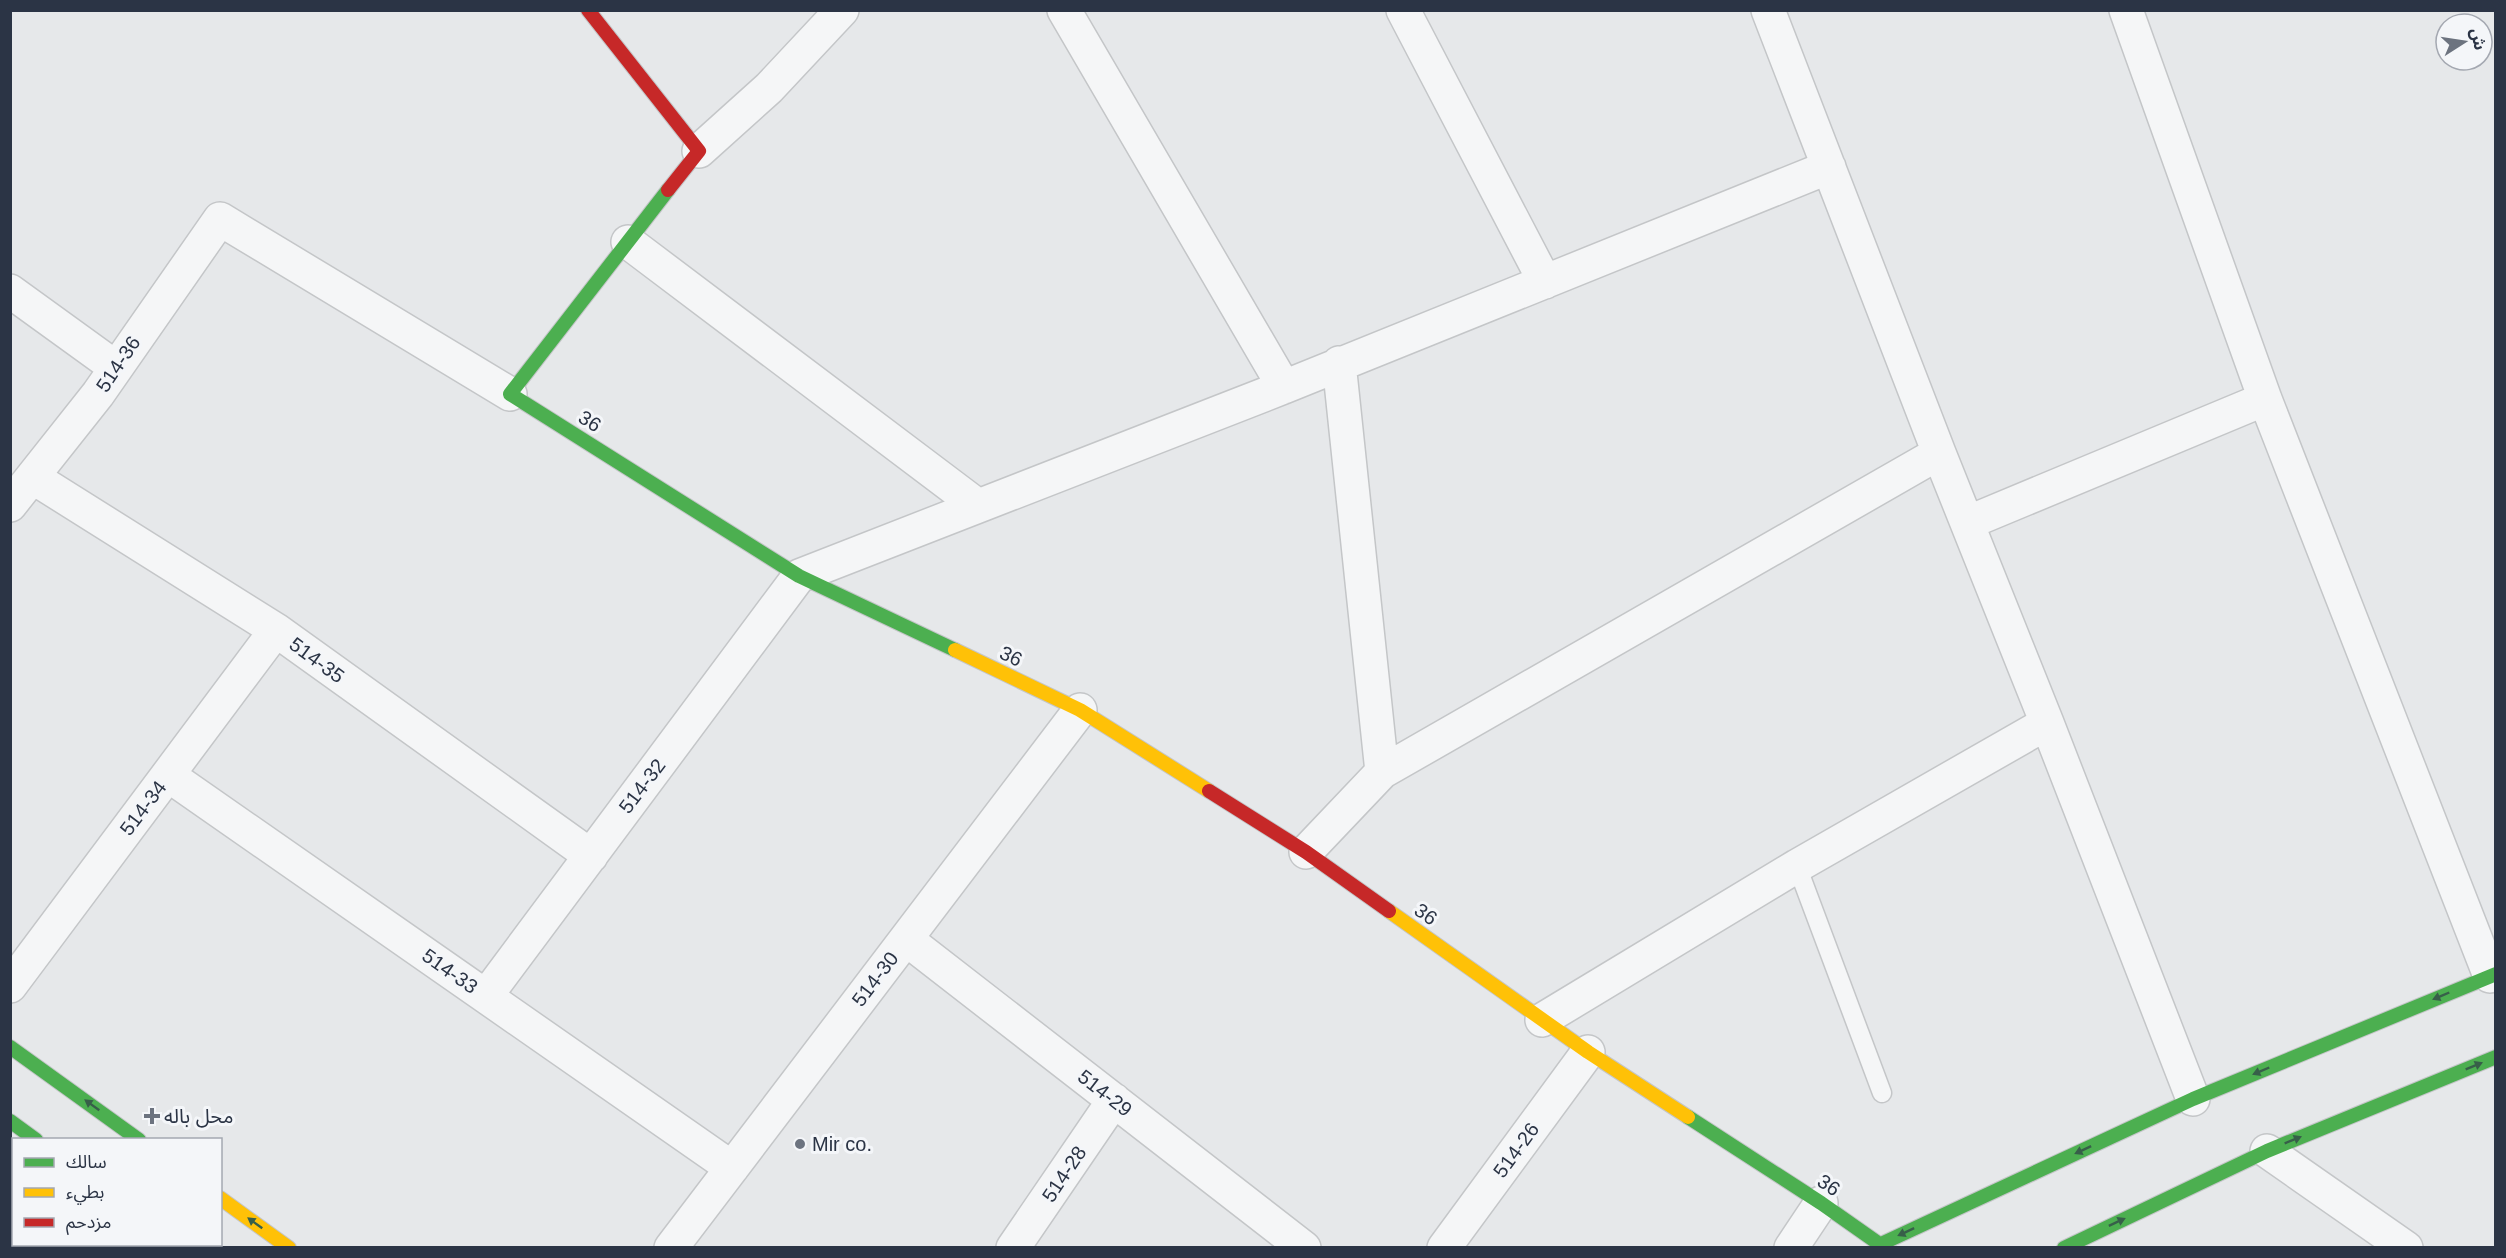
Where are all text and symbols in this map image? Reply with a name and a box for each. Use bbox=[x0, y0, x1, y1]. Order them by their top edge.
north arrow bbox=[2434, 12, 2494, 72]
text: ش bbox=[2467, 26, 2489, 52]
street label: 514-36 bbox=[91, 332, 145, 396]
street label: 36 bbox=[575, 406, 605, 436]
street label: 514-35 bbox=[285, 633, 349, 687]
street label: 36 bbox=[996, 641, 1026, 671]
street label: 514-32 bbox=[614, 755, 670, 817]
street label: 514-34 bbox=[115, 777, 171, 839]
street label: 36 bbox=[1411, 899, 1441, 929]
street label: 514-33 bbox=[418, 944, 482, 998]
street label: 514-30 bbox=[847, 948, 903, 1010]
one-way arrow bbox=[2432, 991, 2450, 1001]
one-way arrow bbox=[2465, 1061, 2483, 1071]
street label: 514-29 bbox=[1074, 1065, 1136, 1121]
one-way arrow bbox=[2252, 1066, 2270, 1076]
one-way arrow bbox=[84, 1099, 100, 1111]
place label: محل باله bbox=[164, 1105, 234, 1128]
marker: محل باله bbox=[145, 1109, 159, 1123]
street label: 514-26 bbox=[1489, 1118, 1543, 1182]
place label: Mir co. bbox=[812, 1133, 872, 1155]
one-way arrow bbox=[2285, 1135, 2303, 1145]
marker: Mir co. bbox=[793, 1137, 807, 1151]
legend bbox=[12, 1138, 222, 1246]
street label: 514-28 bbox=[1037, 1142, 1091, 1206]
one-way arrow bbox=[2074, 1145, 2092, 1155]
text: سالك bbox=[66, 1152, 107, 1172]
street label: 36 bbox=[1814, 1170, 1844, 1200]
text: بطيء bbox=[66, 1182, 104, 1205]
text: مزدحم bbox=[66, 1212, 111, 1235]
one-way arrow bbox=[247, 1217, 263, 1229]
one-way arrow bbox=[2108, 1218, 2125, 1227]
one-way arrow bbox=[1897, 1227, 1915, 1237]

